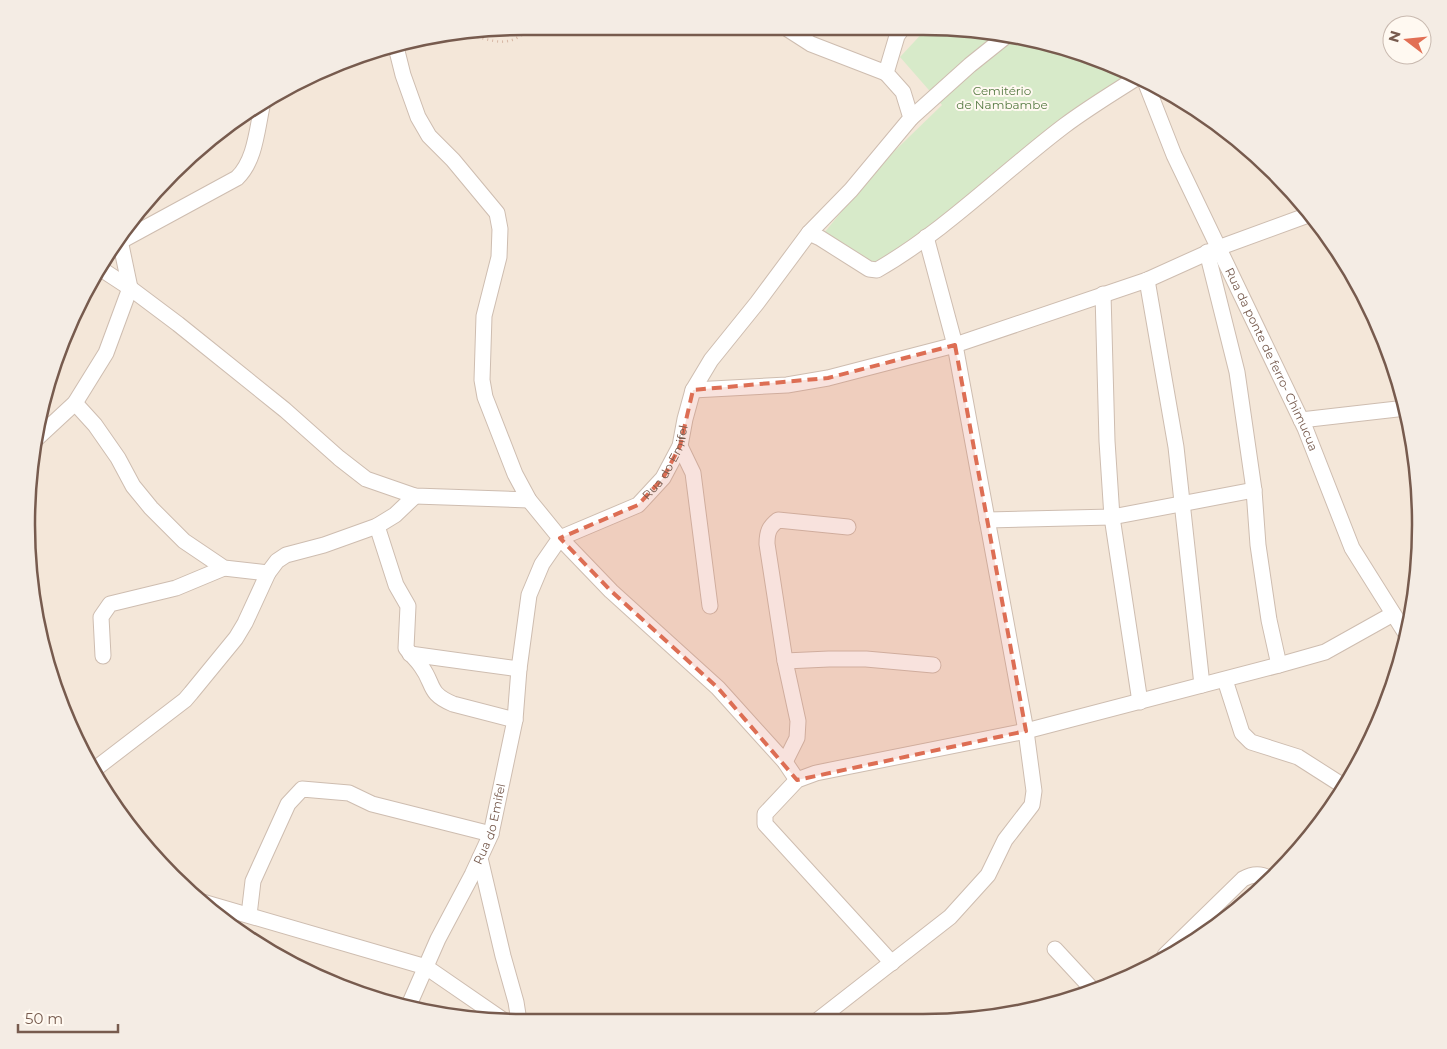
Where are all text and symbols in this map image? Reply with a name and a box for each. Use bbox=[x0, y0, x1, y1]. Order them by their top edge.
north arrow bbox=[1382, 15, 1432, 65]
text: N bbox=[1384, 28, 1405, 44]
park label: Cemitério de Nambambe bbox=[956, 83, 1048, 112]
street label: Rua da ponte de ferro- Chimucua bbox=[1222, 265, 1321, 453]
street label: Rua do Emifel bbox=[639, 424, 691, 503]
street label: Rua do Emifel bbox=[470, 782, 508, 867]
scale bar bbox=[18, 1002, 118, 1034]
text: 50 m bbox=[25, 1009, 63, 1028]

